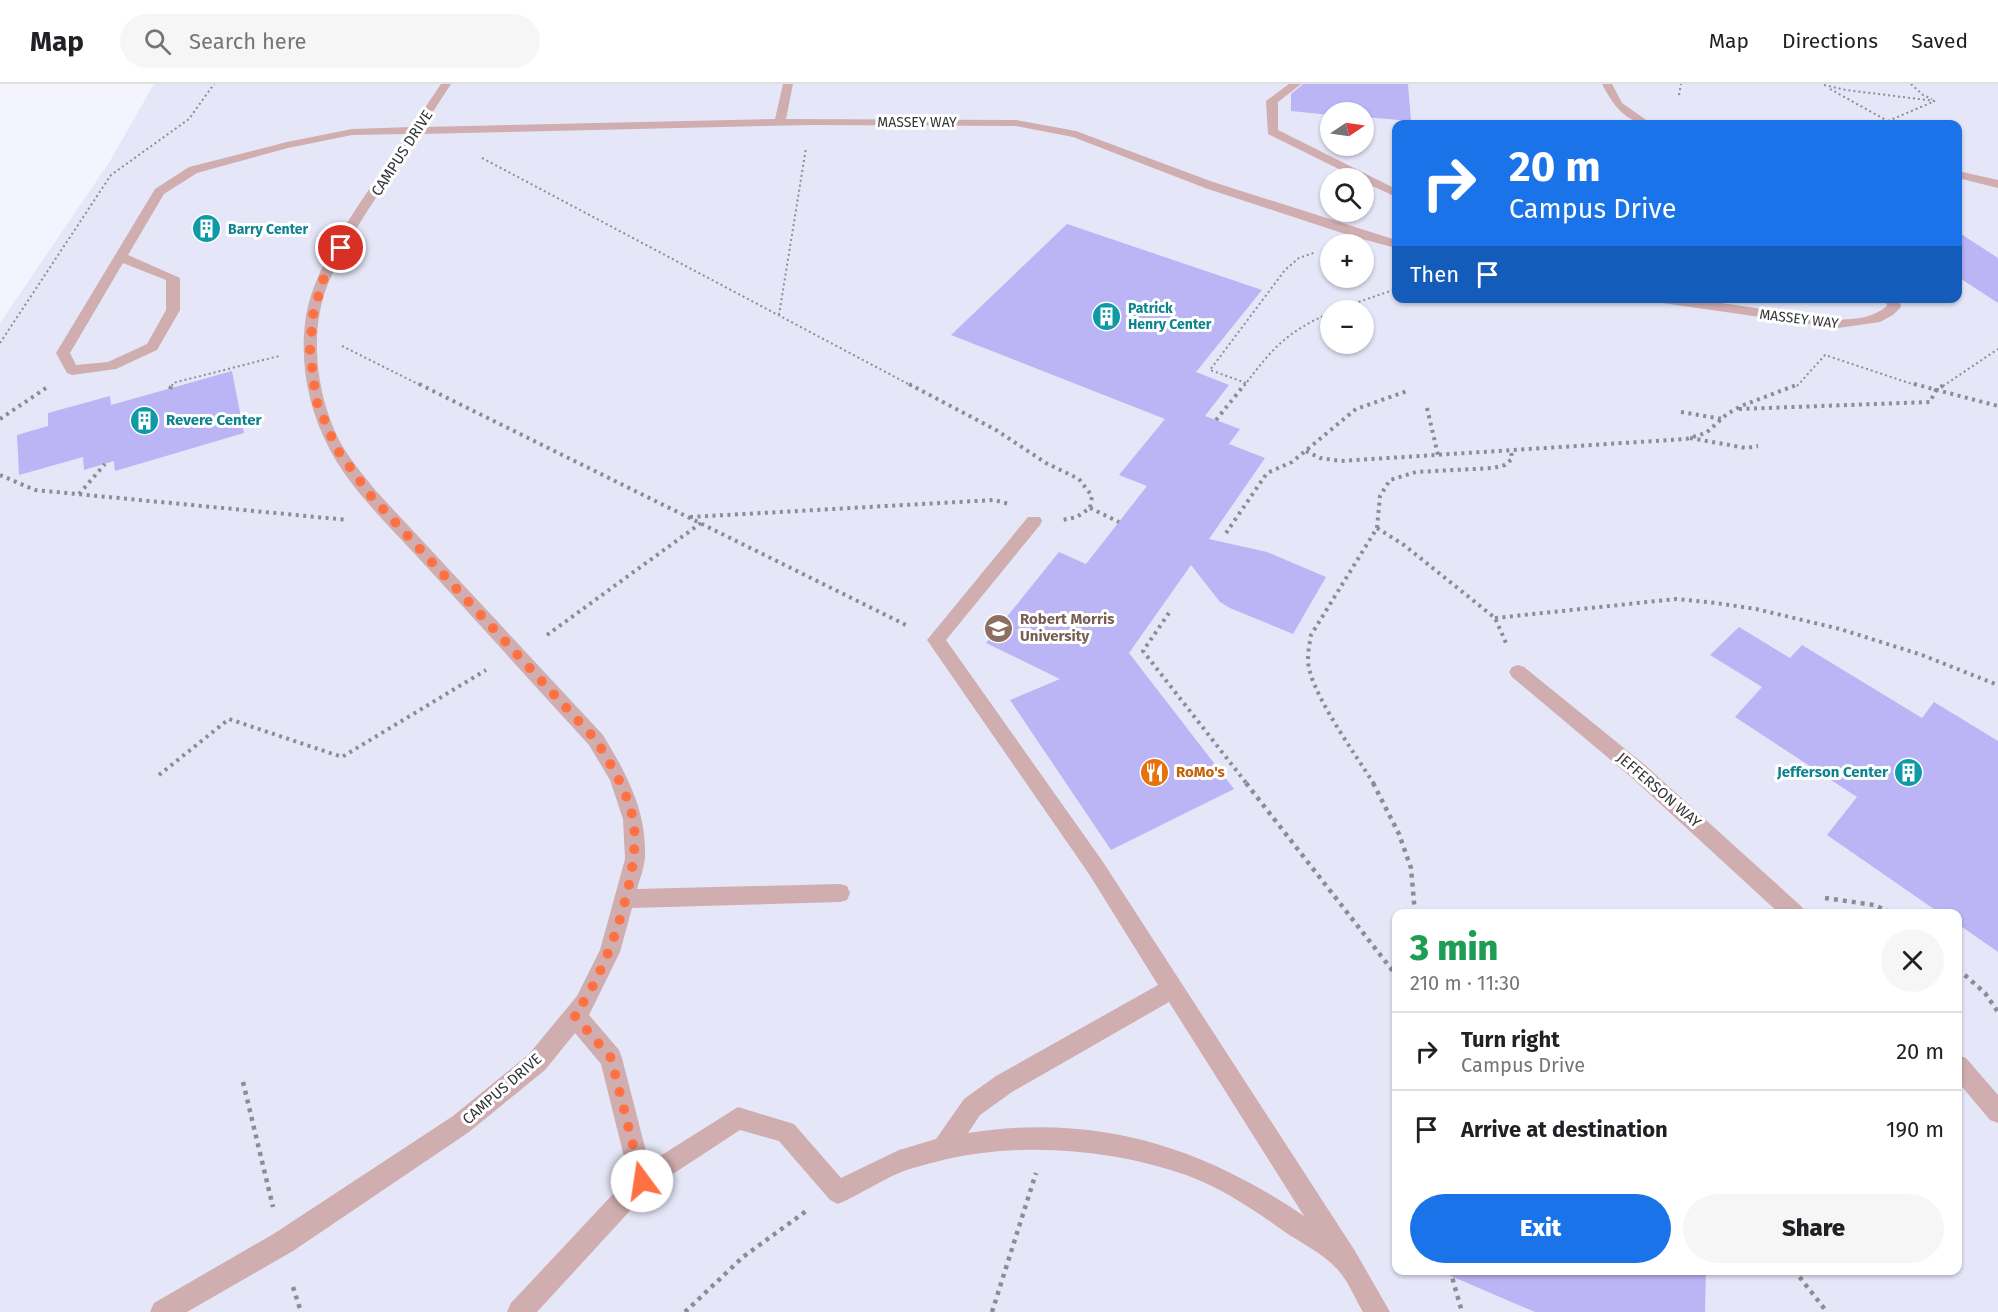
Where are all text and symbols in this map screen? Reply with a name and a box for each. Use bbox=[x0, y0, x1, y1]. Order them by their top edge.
search box bbox=[120, 14, 540, 68]
text: Map bbox=[30, 25, 84, 58]
icon: search bbox=[141, 25, 174, 58]
text: Search here bbox=[189, 28, 307, 55]
text: Map bbox=[1709, 28, 1749, 54]
text: Directions bbox=[1782, 28, 1878, 54]
text: Saved bbox=[1911, 28, 1968, 54]
north arrow bbox=[1320, 102, 1374, 156]
map controls bbox=[1320, 102, 1374, 354]
street label: CAMPUS DRIVE bbox=[368, 107, 436, 199]
street label: MASSEY WAY bbox=[877, 114, 957, 131]
text: 20 m bbox=[1509, 142, 1601, 192]
icon: right bbox=[1410, 144, 1488, 222]
button: search bbox=[1320, 168, 1374, 222]
text: Campus Drive bbox=[1509, 193, 1677, 225]
building icon: Barry Center bbox=[191, 213, 223, 245]
place label: Barry Center bbox=[228, 221, 309, 238]
pin bbox=[315, 222, 366, 273]
icon: arrive bbox=[324, 231, 357, 264]
button: + bbox=[1320, 234, 1374, 288]
icon: arrive bbox=[1471, 258, 1504, 291]
text: Then bbox=[1410, 261, 1459, 288]
building icon: Patrick Henry Center bbox=[1091, 300, 1123, 332]
place label: Patrick Henry Center bbox=[1128, 300, 1212, 333]
button: − bbox=[1320, 300, 1374, 354]
street label: MASSEY WAY bbox=[1759, 306, 1840, 332]
building icon: Revere Center bbox=[129, 404, 161, 436]
place label: Revere Center bbox=[166, 411, 263, 429]
place label: Robert Morris University bbox=[1020, 610, 1114, 645]
school or university icon: Robert Morris University bbox=[983, 612, 1015, 644]
street label: JEFFERSON WAY bbox=[1613, 749, 1705, 832]
restaurant icon: RoMo's bbox=[1139, 756, 1171, 788]
building icon: Jefferson Center bbox=[1893, 756, 1925, 788]
place label: RoMo's bbox=[1176, 763, 1225, 781]
place label: Jefferson Center bbox=[1776, 763, 1889, 781]
text: 3 min bbox=[1410, 926, 1498, 970]
button: close bbox=[1881, 929, 1944, 992]
text: 210 m · 11:30 bbox=[1410, 971, 1520, 995]
text: Turn right bbox=[1461, 1026, 1560, 1053]
icon: right bbox=[1410, 1035, 1443, 1068]
text: 20 m bbox=[1896, 1038, 1944, 1065]
street label: CAMPUS DRIVE bbox=[459, 1050, 545, 1128]
text: Campus Drive bbox=[1461, 1053, 1585, 1077]
icon: arrive bbox=[1410, 1113, 1443, 1146]
text: Arrive at destination bbox=[1461, 1116, 1668, 1143]
text: 190 m bbox=[1886, 1116, 1944, 1143]
position arrow bbox=[610, 1149, 674, 1213]
button: Exit bbox=[1410, 1194, 1671, 1263]
button: Share bbox=[1683, 1194, 1944, 1263]

